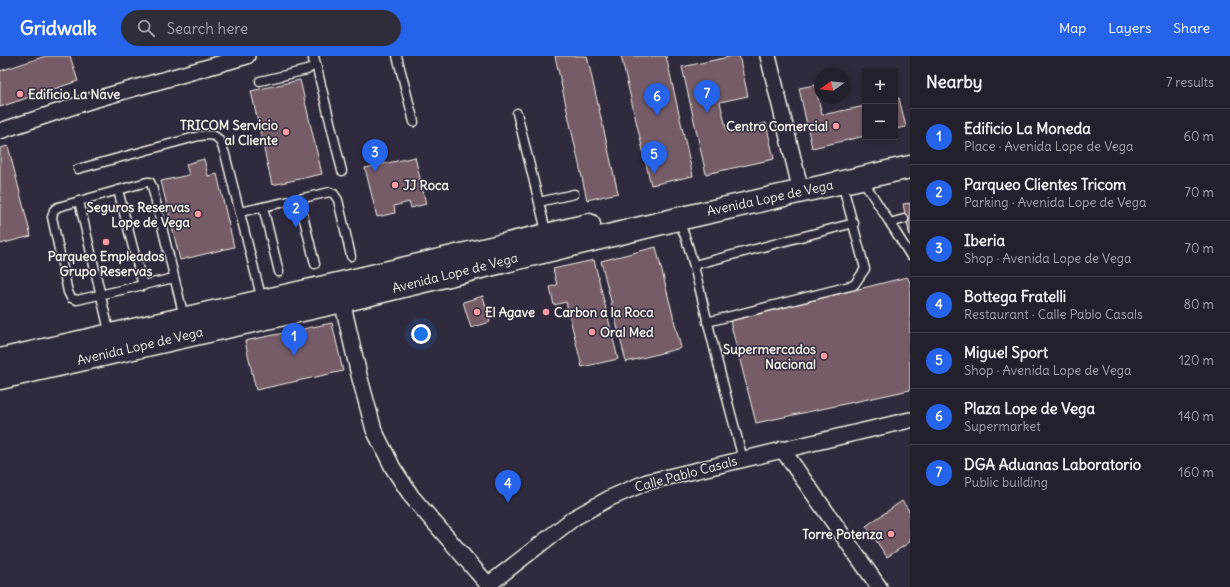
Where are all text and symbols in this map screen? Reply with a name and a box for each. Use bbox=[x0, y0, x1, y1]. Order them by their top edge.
search box bbox=[121, 10, 401, 46]
text: Gridwalk bbox=[20, 16, 97, 40]
icon: search bbox=[135, 17, 157, 39]
text: Search here bbox=[167, 19, 248, 38]
text: Map bbox=[1059, 19, 1086, 37]
text: Layers bbox=[1108, 19, 1151, 37]
text: Share bbox=[1173, 19, 1210, 37]
north arrow bbox=[814, 68, 850, 104]
map controls bbox=[862, 68, 898, 140]
button: + bbox=[862, 68, 898, 104]
text: Nearby bbox=[926, 71, 982, 93]
text: 7 results bbox=[1166, 74, 1214, 91]
pin: 7 bbox=[694, 80, 720, 113]
pin: 6 bbox=[644, 83, 670, 116]
place label: Edificio La Nave bbox=[28, 86, 120, 103]
marker: Edificio La Nave bbox=[15, 89, 25, 99]
button: − bbox=[862, 104, 898, 140]
place label: TRICOM Servicio al Cliente bbox=[180, 117, 278, 149]
place label: Centro Comercial bbox=[726, 118, 828, 135]
text: Edificio La Moneda bbox=[964, 119, 1091, 138]
marker: Centro Comercial bbox=[831, 121, 841, 131]
marker: TRICOM Servicio al Cliente bbox=[281, 127, 291, 137]
text: 1 bbox=[936, 128, 942, 145]
text: 60 m bbox=[1183, 128, 1214, 145]
text: Place · Avenida Lope de Vega bbox=[964, 138, 1133, 155]
pin: 3 bbox=[362, 139, 388, 172]
pin: 5 bbox=[641, 141, 667, 174]
text: Parqueo Clientes Tricom bbox=[964, 175, 1126, 194]
street label: Avenida Lope de Vega bbox=[705, 176, 835, 220]
place label: JJ Roca bbox=[403, 177, 450, 194]
marker: JJ Roca bbox=[390, 180, 400, 190]
text: 2 bbox=[935, 184, 943, 201]
text: 70 m bbox=[1185, 184, 1214, 201]
text: Parking · Avenida Lope de Vega bbox=[964, 194, 1147, 211]
pin: 2 bbox=[283, 195, 309, 228]
place label: Seguros Reservas Lope de Vega bbox=[87, 199, 191, 231]
marker: Seguros Reservas Lope de Vega bbox=[193, 209, 203, 219]
text: Iberia bbox=[964, 231, 1005, 250]
marker: Parqueo Empleados Grupo Reservas bbox=[101, 237, 111, 247]
text: 3 bbox=[935, 240, 943, 257]
text: 70 m bbox=[1185, 240, 1214, 257]
place label: Parqueo Empleados Grupo Reservas bbox=[48, 248, 164, 280]
street label: Avenida Lope de Vega bbox=[390, 249, 520, 297]
text: Shop · Avenida Lope de Vega bbox=[964, 250, 1131, 267]
text: Bottega Fratelli bbox=[964, 287, 1066, 306]
text: 4 bbox=[935, 296, 943, 313]
text: 80 m bbox=[1183, 296, 1214, 313]
place label: El Agave bbox=[485, 304, 535, 321]
place label: Carbon a la Roca bbox=[554, 304, 654, 321]
text: Restaurant · Calle Pablo Casals bbox=[964, 306, 1143, 323]
marker: El Agave bbox=[472, 307, 482, 317]
marker: Carbon a la Roca bbox=[541, 307, 551, 317]
street label: Avenida Lope de Vega bbox=[75, 323, 205, 369]
pin: 1 bbox=[281, 323, 307, 356]
your location bbox=[411, 324, 431, 344]
place label: Oral Med bbox=[600, 324, 654, 341]
marker: Oral Med bbox=[587, 327, 597, 337]
place label: Supermercados Nacional bbox=[723, 341, 816, 373]
text: Miguel Sport bbox=[964, 343, 1048, 362]
marker: Supermercados Nacional bbox=[819, 351, 829, 361]
text: 5 bbox=[935, 352, 943, 369]
text: 120 m bbox=[1179, 352, 1214, 369]
text: Shop · Avenida Lope de Vega bbox=[964, 362, 1131, 379]
text: Plaza Lope de Vega bbox=[964, 399, 1095, 418]
text: 6 bbox=[935, 408, 943, 425]
text: 140 m bbox=[1178, 408, 1214, 425]
text: Supermarket bbox=[964, 418, 1041, 435]
street label: Calle Pablo Casals bbox=[633, 452, 739, 496]
text: DGA Aduanas Laboratorio bbox=[964, 455, 1141, 474]
text: 7 bbox=[936, 464, 942, 481]
text: 160 m bbox=[1178, 464, 1214, 481]
pin: 4 bbox=[495, 470, 521, 503]
text: Public building bbox=[964, 474, 1048, 491]
place label: Torre Potenza bbox=[802, 526, 884, 543]
marker: Torre Potenza bbox=[886, 529, 896, 539]

